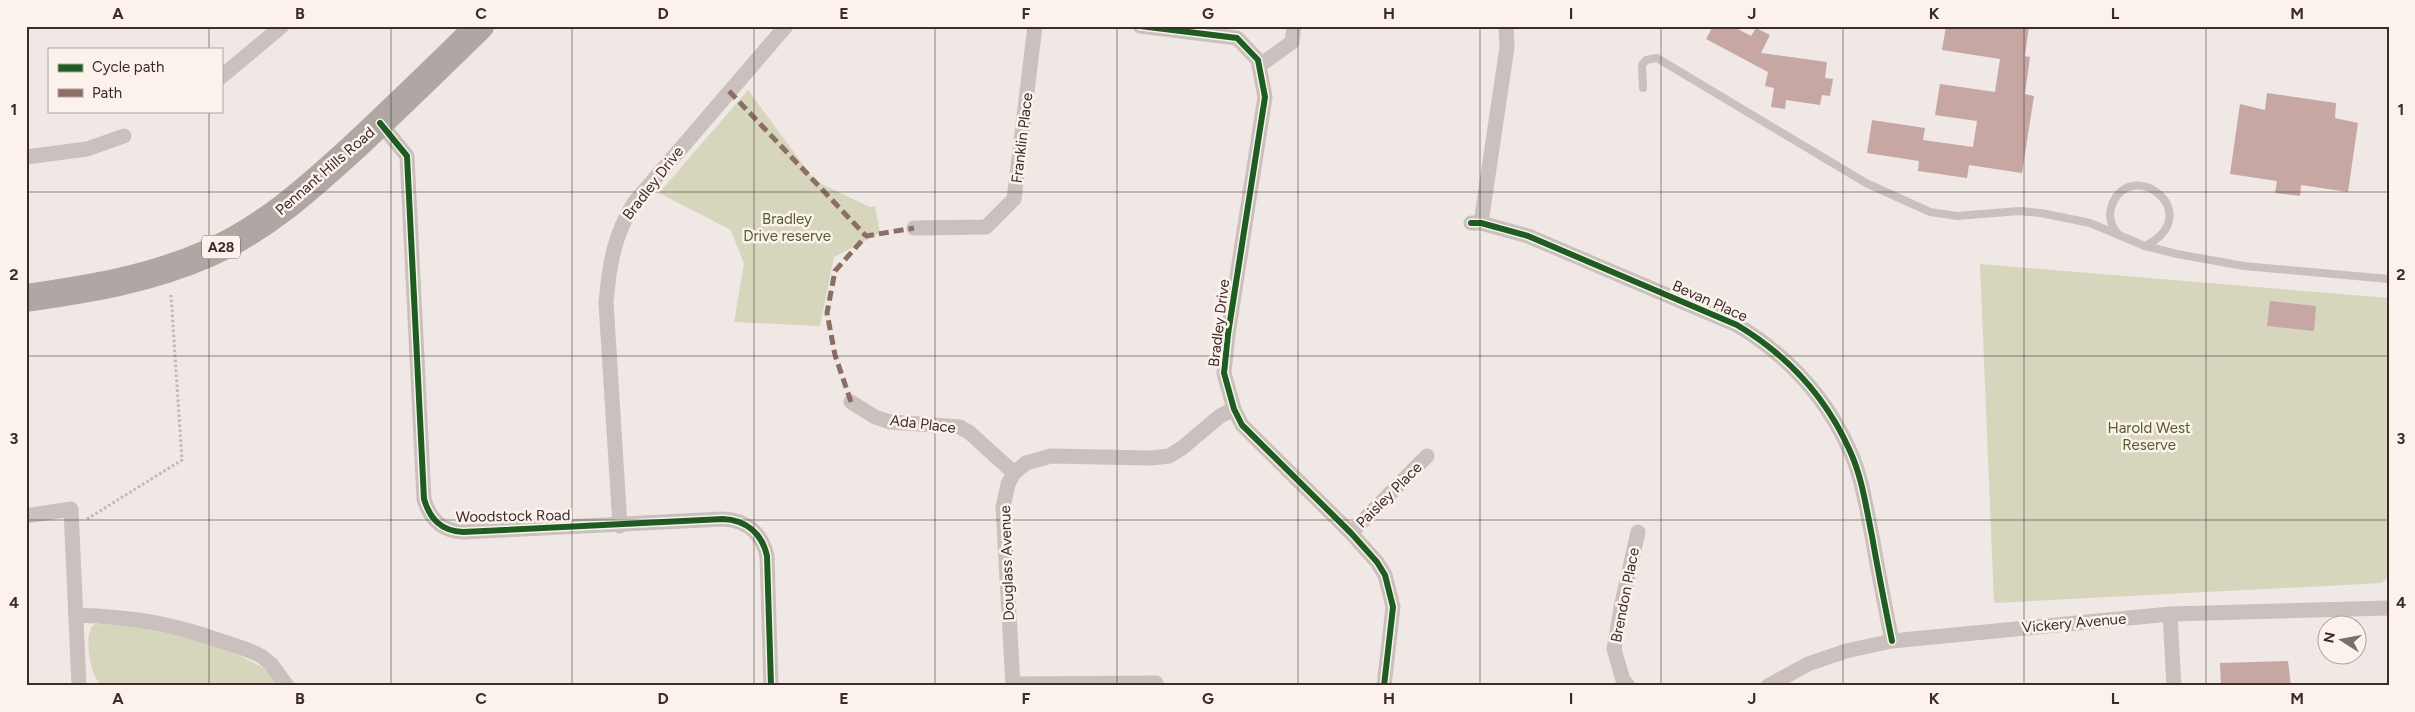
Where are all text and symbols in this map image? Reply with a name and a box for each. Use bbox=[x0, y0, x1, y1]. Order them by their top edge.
text: A bbox=[112, 4, 124, 23]
text: B bbox=[295, 4, 305, 23]
text: C bbox=[475, 4, 487, 23]
text: D bbox=[657, 4, 669, 23]
text: E bbox=[839, 4, 849, 23]
text: F bbox=[1022, 4, 1031, 23]
text: G bbox=[1202, 4, 1214, 23]
text: H bbox=[1383, 4, 1395, 23]
text: I bbox=[1569, 4, 1573, 23]
text: J bbox=[1748, 4, 1756, 23]
text: K bbox=[1929, 4, 1940, 23]
text: L bbox=[2111, 4, 2120, 23]
text: M bbox=[2290, 4, 2304, 23]
legend bbox=[48, 48, 222, 112]
text: Cycle path bbox=[92, 58, 164, 76]
text: Path bbox=[92, 84, 122, 102]
street label: Franklin Place bbox=[1008, 92, 1036, 184]
text: 1 bbox=[11, 100, 17, 119]
text: 1 bbox=[2398, 100, 2404, 119]
street label: Pennant Hills Road bbox=[272, 123, 378, 219]
street label: Bradley Drive bbox=[619, 143, 687, 223]
park label: Bradley Drive reserve bbox=[743, 210, 831, 245]
road number: A28 bbox=[202, 236, 240, 258]
text: 2 bbox=[9, 265, 19, 284]
text: 2 bbox=[2396, 265, 2406, 284]
street label: Bevan Place bbox=[1670, 276, 1750, 326]
street label: Bradley Drive bbox=[1205, 278, 1233, 368]
street label: Ada Place bbox=[889, 411, 957, 437]
park label: Harold West Reserve bbox=[2107, 419, 2191, 454]
text: 3 bbox=[10, 429, 19, 448]
text: 3 bbox=[2397, 429, 2406, 448]
street label: Paisley Place bbox=[1352, 458, 1426, 532]
street label: Douglass Avenue bbox=[996, 505, 1018, 621]
street label: Woodstock Road bbox=[455, 506, 571, 526]
street label: Brendon Place bbox=[1607, 546, 1643, 644]
text: 4 bbox=[9, 593, 19, 612]
text: 4 bbox=[2396, 593, 2406, 612]
street label: Vickery Avenue bbox=[2021, 609, 2127, 637]
north arrow bbox=[2318, 614, 2368, 664]
text: N bbox=[2320, 631, 2339, 645]
text: A bbox=[112, 689, 124, 708]
text: B bbox=[295, 689, 305, 708]
text: C bbox=[475, 689, 487, 708]
text: D bbox=[657, 689, 669, 708]
text: E bbox=[839, 689, 849, 708]
text: F bbox=[1022, 689, 1031, 708]
text: G bbox=[1202, 689, 1214, 708]
text: H bbox=[1383, 689, 1395, 708]
text: I bbox=[1569, 689, 1573, 708]
text: J bbox=[1748, 689, 1756, 708]
text: K bbox=[1929, 689, 1940, 708]
text: L bbox=[2111, 689, 2120, 708]
text: M bbox=[2290, 689, 2304, 708]

